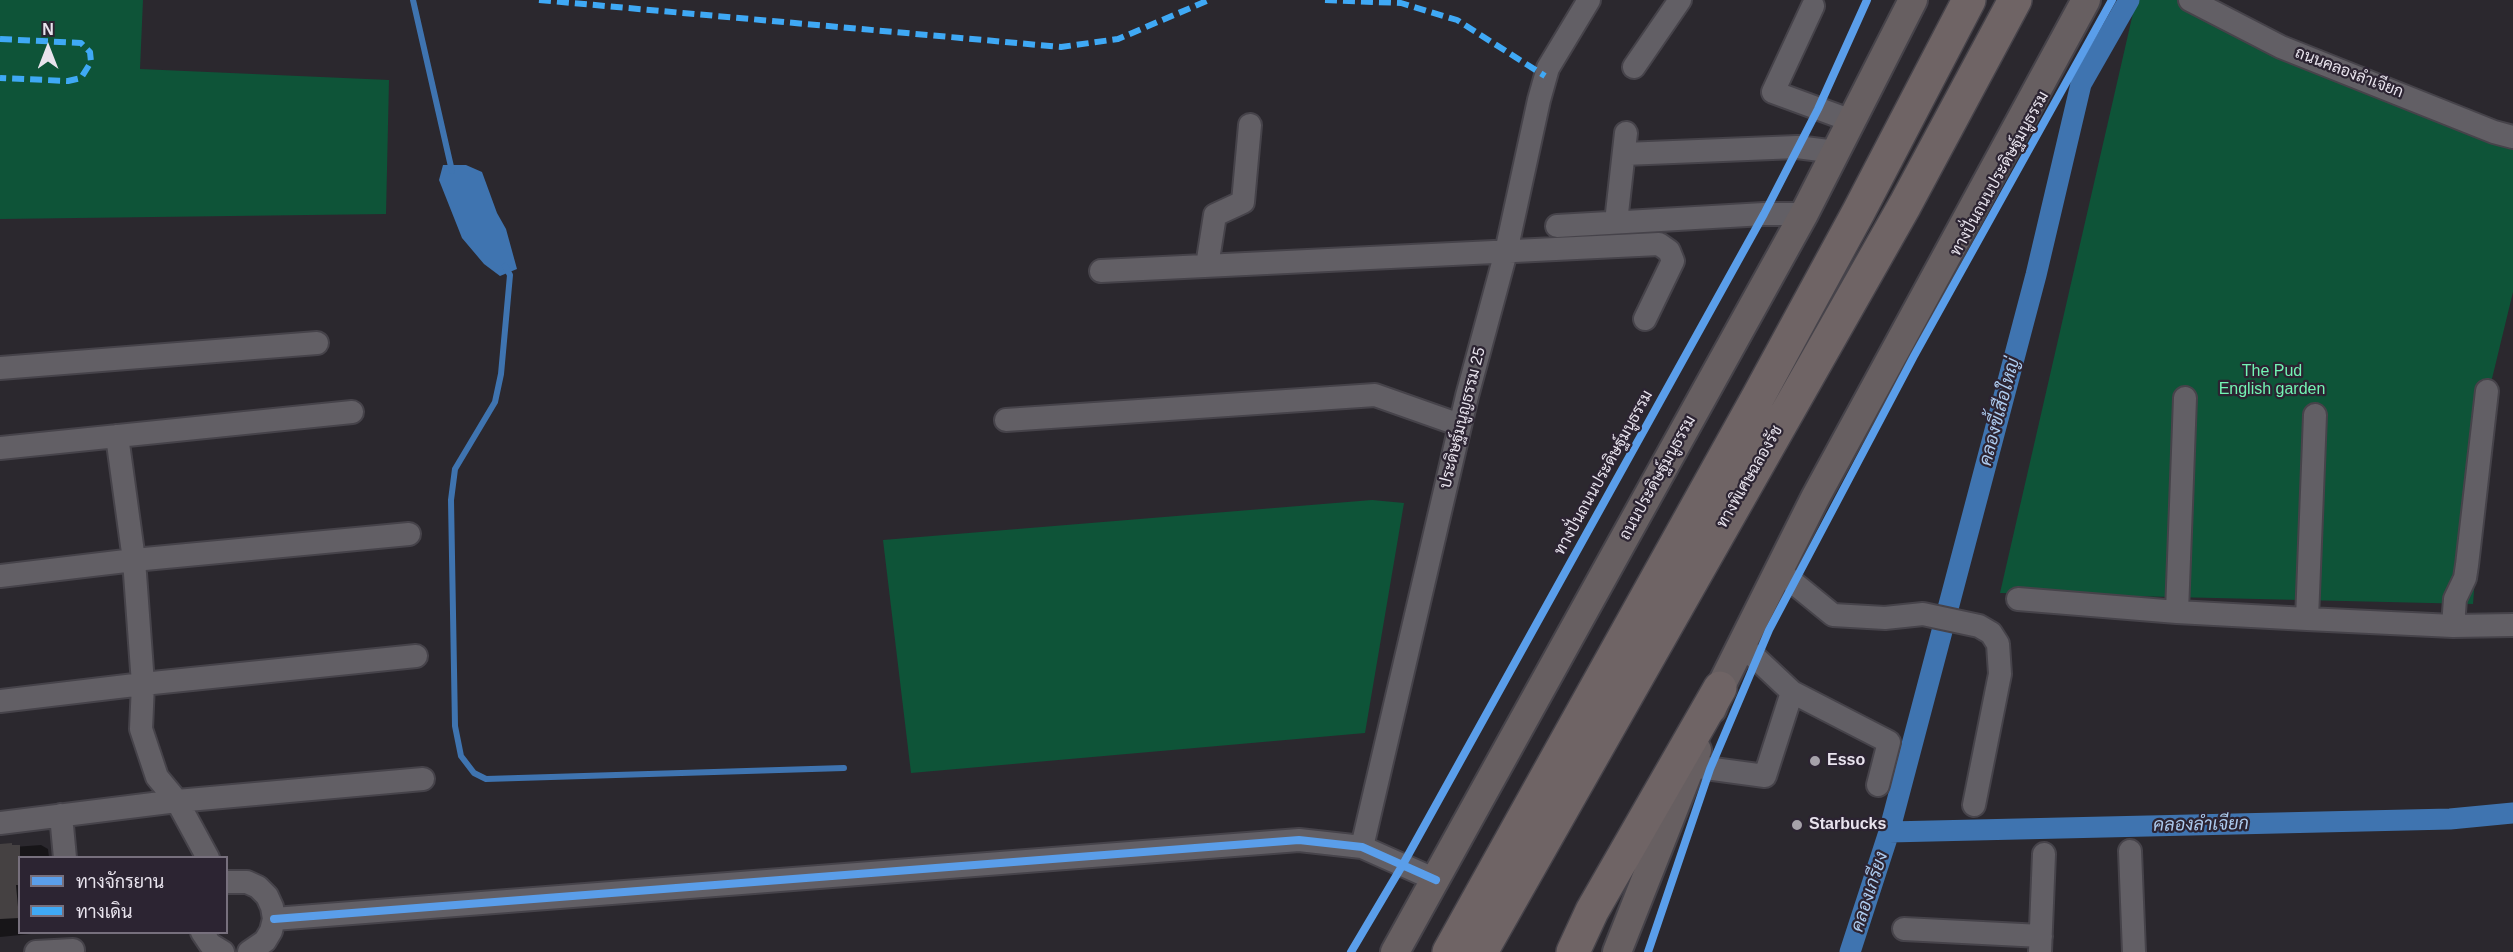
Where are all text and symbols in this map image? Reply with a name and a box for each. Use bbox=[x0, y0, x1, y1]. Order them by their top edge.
north arrow bbox=[18, 18, 78, 78]
text: N bbox=[42, 21, 54, 38]
street label: ถนนคลองลำเจียก bbox=[2292, 44, 2406, 102]
street label: ทางปั่นถนนประดิษฐ์มนูธรรม bbox=[1947, 88, 2053, 260]
street label: ประดิษฐ์มนูญธรรม 25 bbox=[1436, 345, 1490, 491]
water label: คลองขี้เสือใหญ่ bbox=[1975, 356, 2025, 468]
park label: The Pud English garden bbox=[2219, 362, 2325, 400]
street label: ทางปั่นถนนประดิษฐ์มนูธรรม bbox=[1551, 387, 1657, 559]
street label: ถนนประดิษฐ์มนูธรรม bbox=[1616, 412, 1700, 544]
street label: ทางพิเศษฉลองรัช bbox=[1713, 422, 1787, 532]
place label: Esso bbox=[1827, 751, 1865, 771]
marker: Esso bbox=[1808, 754, 1822, 768]
water label: คลองลำเจียก bbox=[2153, 813, 2249, 837]
place label: Starbucks bbox=[1809, 815, 1886, 835]
marker: Starbucks bbox=[1790, 818, 1804, 832]
water label: คลองเกรียง bbox=[1847, 849, 1893, 935]
legend bbox=[18, 856, 228, 934]
text: ทางจักรยาน bbox=[76, 872, 164, 892]
text: ทางเดิน bbox=[76, 902, 132, 922]

